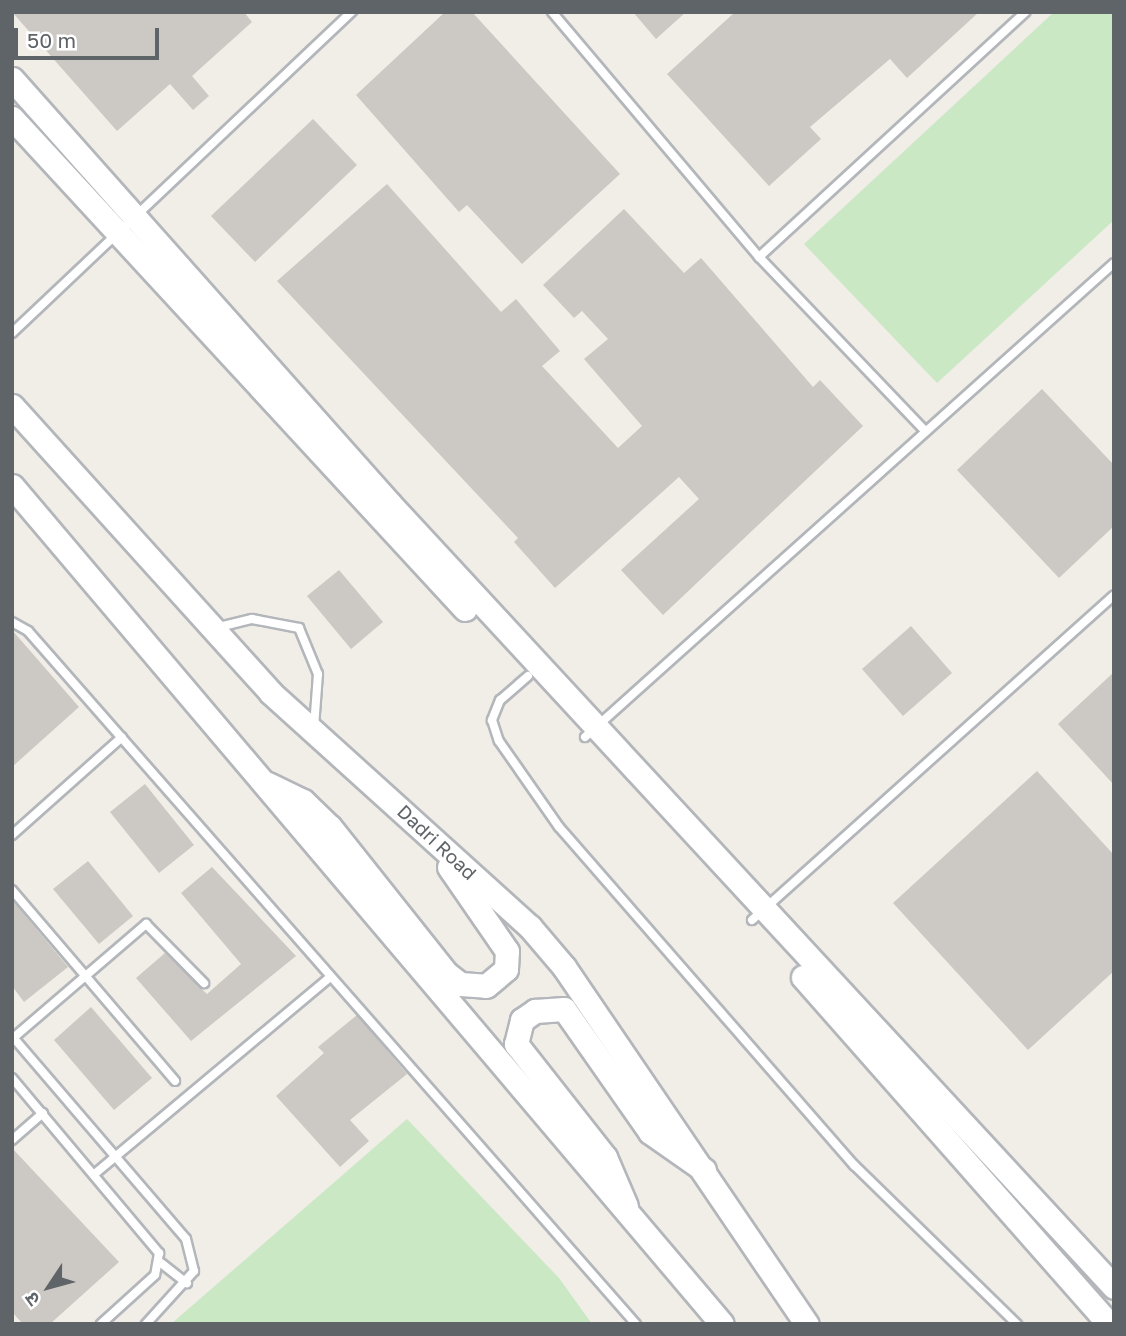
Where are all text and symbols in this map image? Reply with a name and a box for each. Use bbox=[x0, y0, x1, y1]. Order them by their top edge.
scale bar bbox=[18, 14, 163, 58]
text: 50 m bbox=[27, 27, 76, 53]
street label: Dadri Road bbox=[393, 800, 481, 884]
north arrow bbox=[14, 1252, 84, 1322]
text: उ bbox=[19, 1288, 44, 1311]

